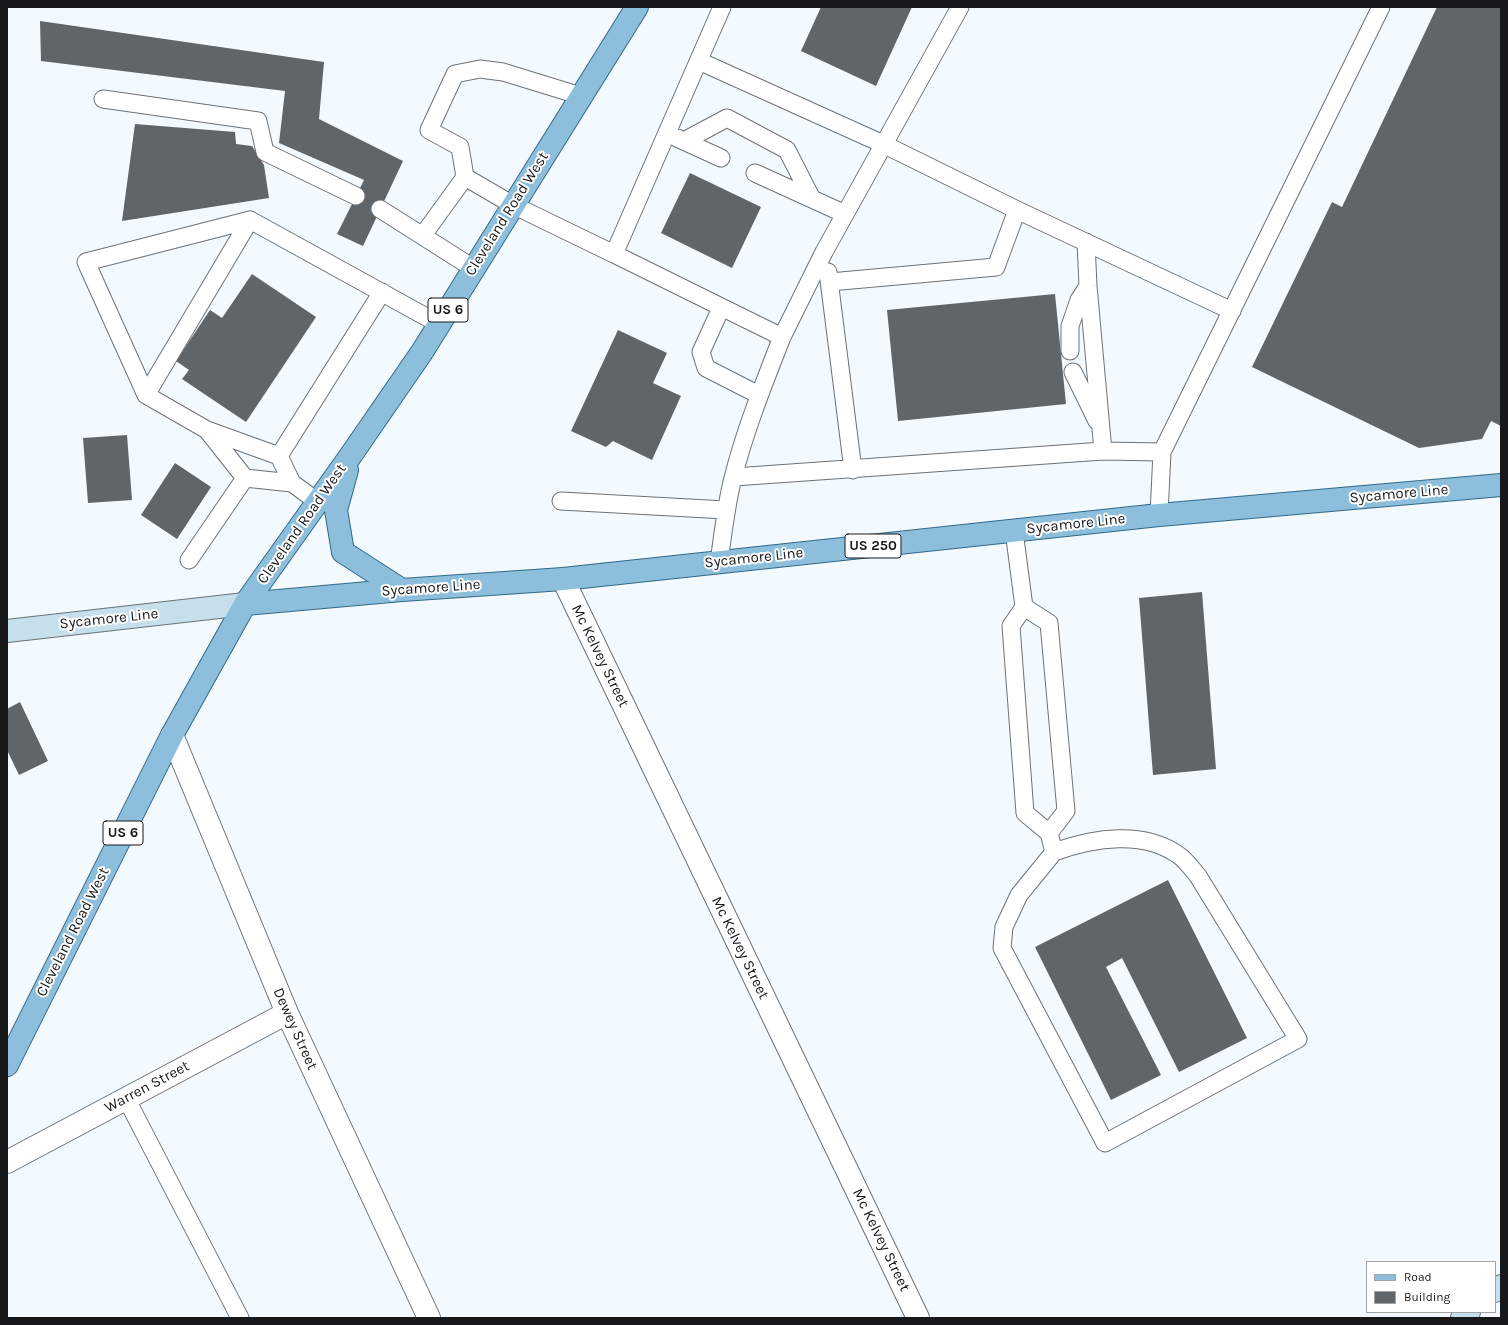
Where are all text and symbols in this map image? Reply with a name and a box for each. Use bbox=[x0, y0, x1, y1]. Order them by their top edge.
street label: Cleveland Road West bbox=[462, 149, 552, 279]
road number: US 6 bbox=[428, 298, 468, 322]
street label: Cleveland Road West bbox=[254, 460, 350, 588]
street label: Sycamore Line bbox=[1349, 481, 1449, 507]
street label: Sycamore Line bbox=[1026, 510, 1126, 538]
road number: US 250 bbox=[845, 534, 901, 558]
street label: Sycamore Line bbox=[704, 544, 804, 572]
street label: Sycamore Line bbox=[381, 576, 481, 600]
street label: Mc Kelvey Street bbox=[567, 602, 633, 710]
street label: Sycamore Line bbox=[59, 605, 159, 633]
road number: US 6 bbox=[103, 821, 143, 845]
street label: Cleveland Road West bbox=[33, 864, 113, 1000]
street label: Mc Kelvey Street bbox=[707, 894, 773, 1002]
street label: Dewey Street bbox=[269, 985, 321, 1073]
street label: Warren Street bbox=[101, 1057, 193, 1117]
street label: Mc Kelvey Street bbox=[848, 1186, 914, 1294]
legend bbox=[1366, 1261, 1496, 1313]
text: Road bbox=[1404, 1270, 1432, 1284]
text: Building bbox=[1404, 1290, 1450, 1304]

